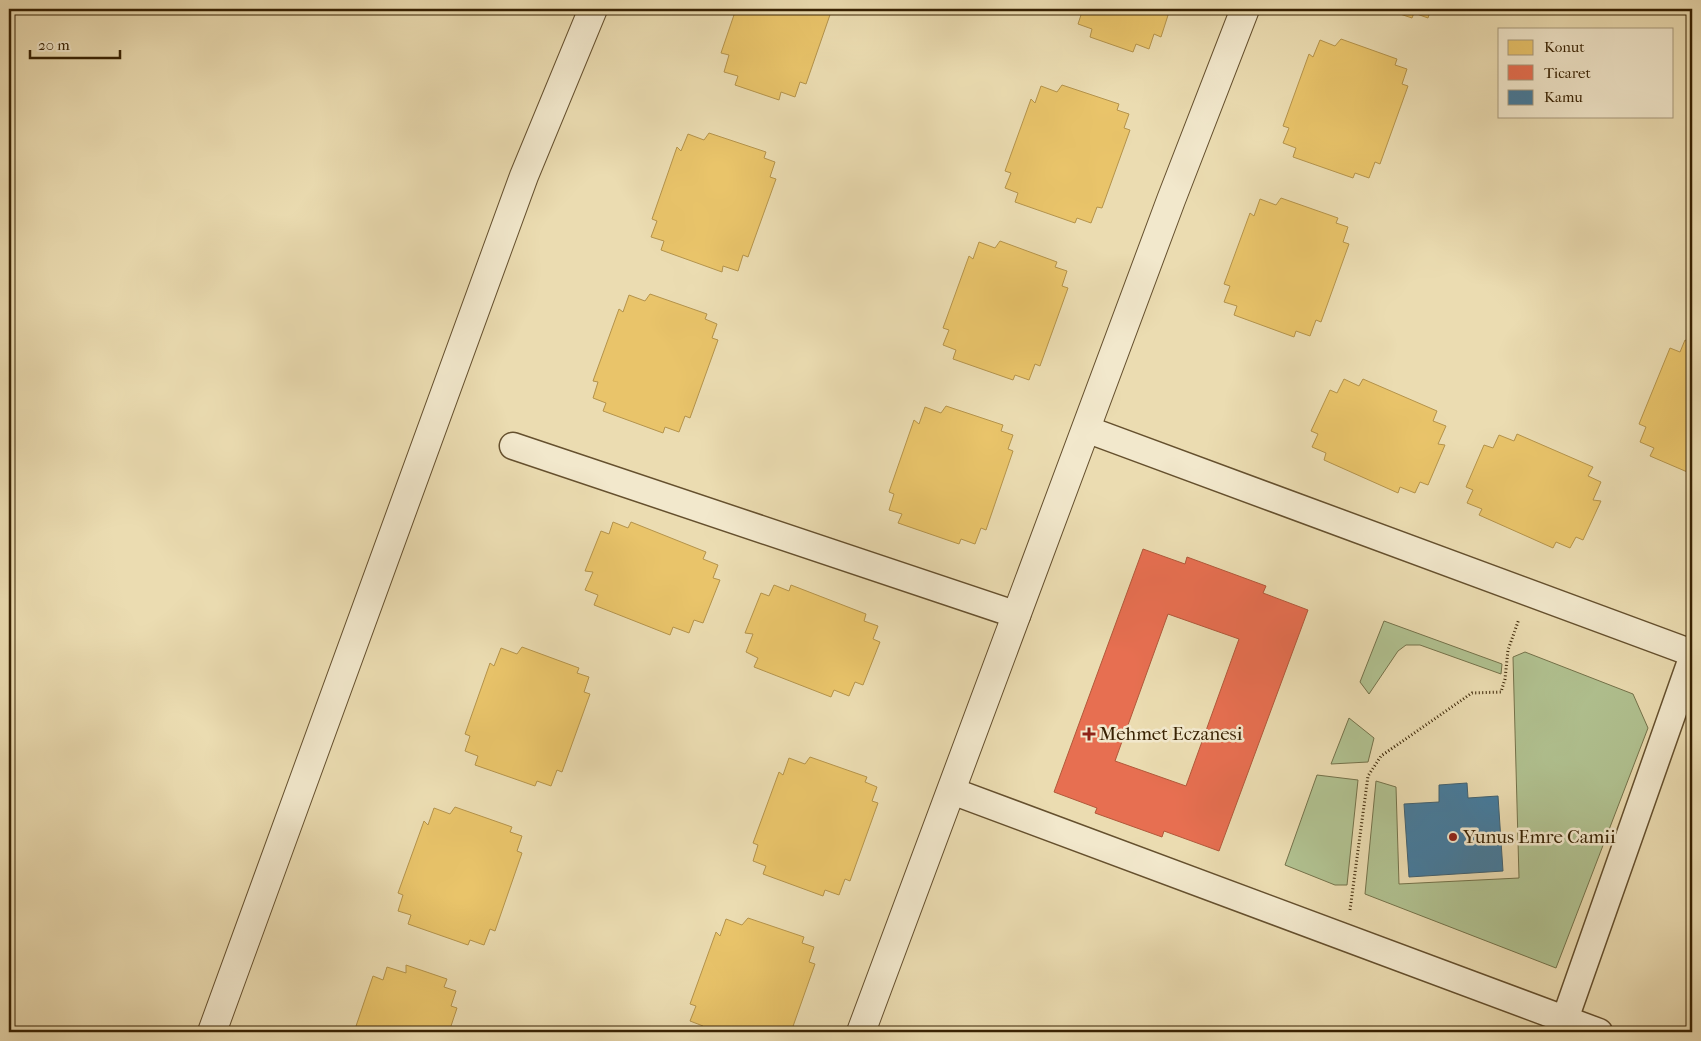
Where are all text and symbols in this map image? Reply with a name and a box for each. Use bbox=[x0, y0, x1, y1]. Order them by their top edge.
scale bar bbox=[30, 28, 120, 60]
legend bbox=[1498, 28, 1674, 118]
text: 20 m bbox=[38, 36, 70, 54]
text: Konut bbox=[1544, 38, 1585, 56]
text: Ticaret bbox=[1544, 64, 1591, 82]
text: Kamu bbox=[1544, 88, 1583, 106]
place label: Mehmet Eczanesi bbox=[1099, 723, 1243, 745]
marker: Mehmet Eczanesi bbox=[1083, 728, 1095, 740]
place label: Yunus Emre Camii bbox=[1462, 826, 1616, 848]
marker: Yunus Emre Camii bbox=[1447, 831, 1459, 843]

